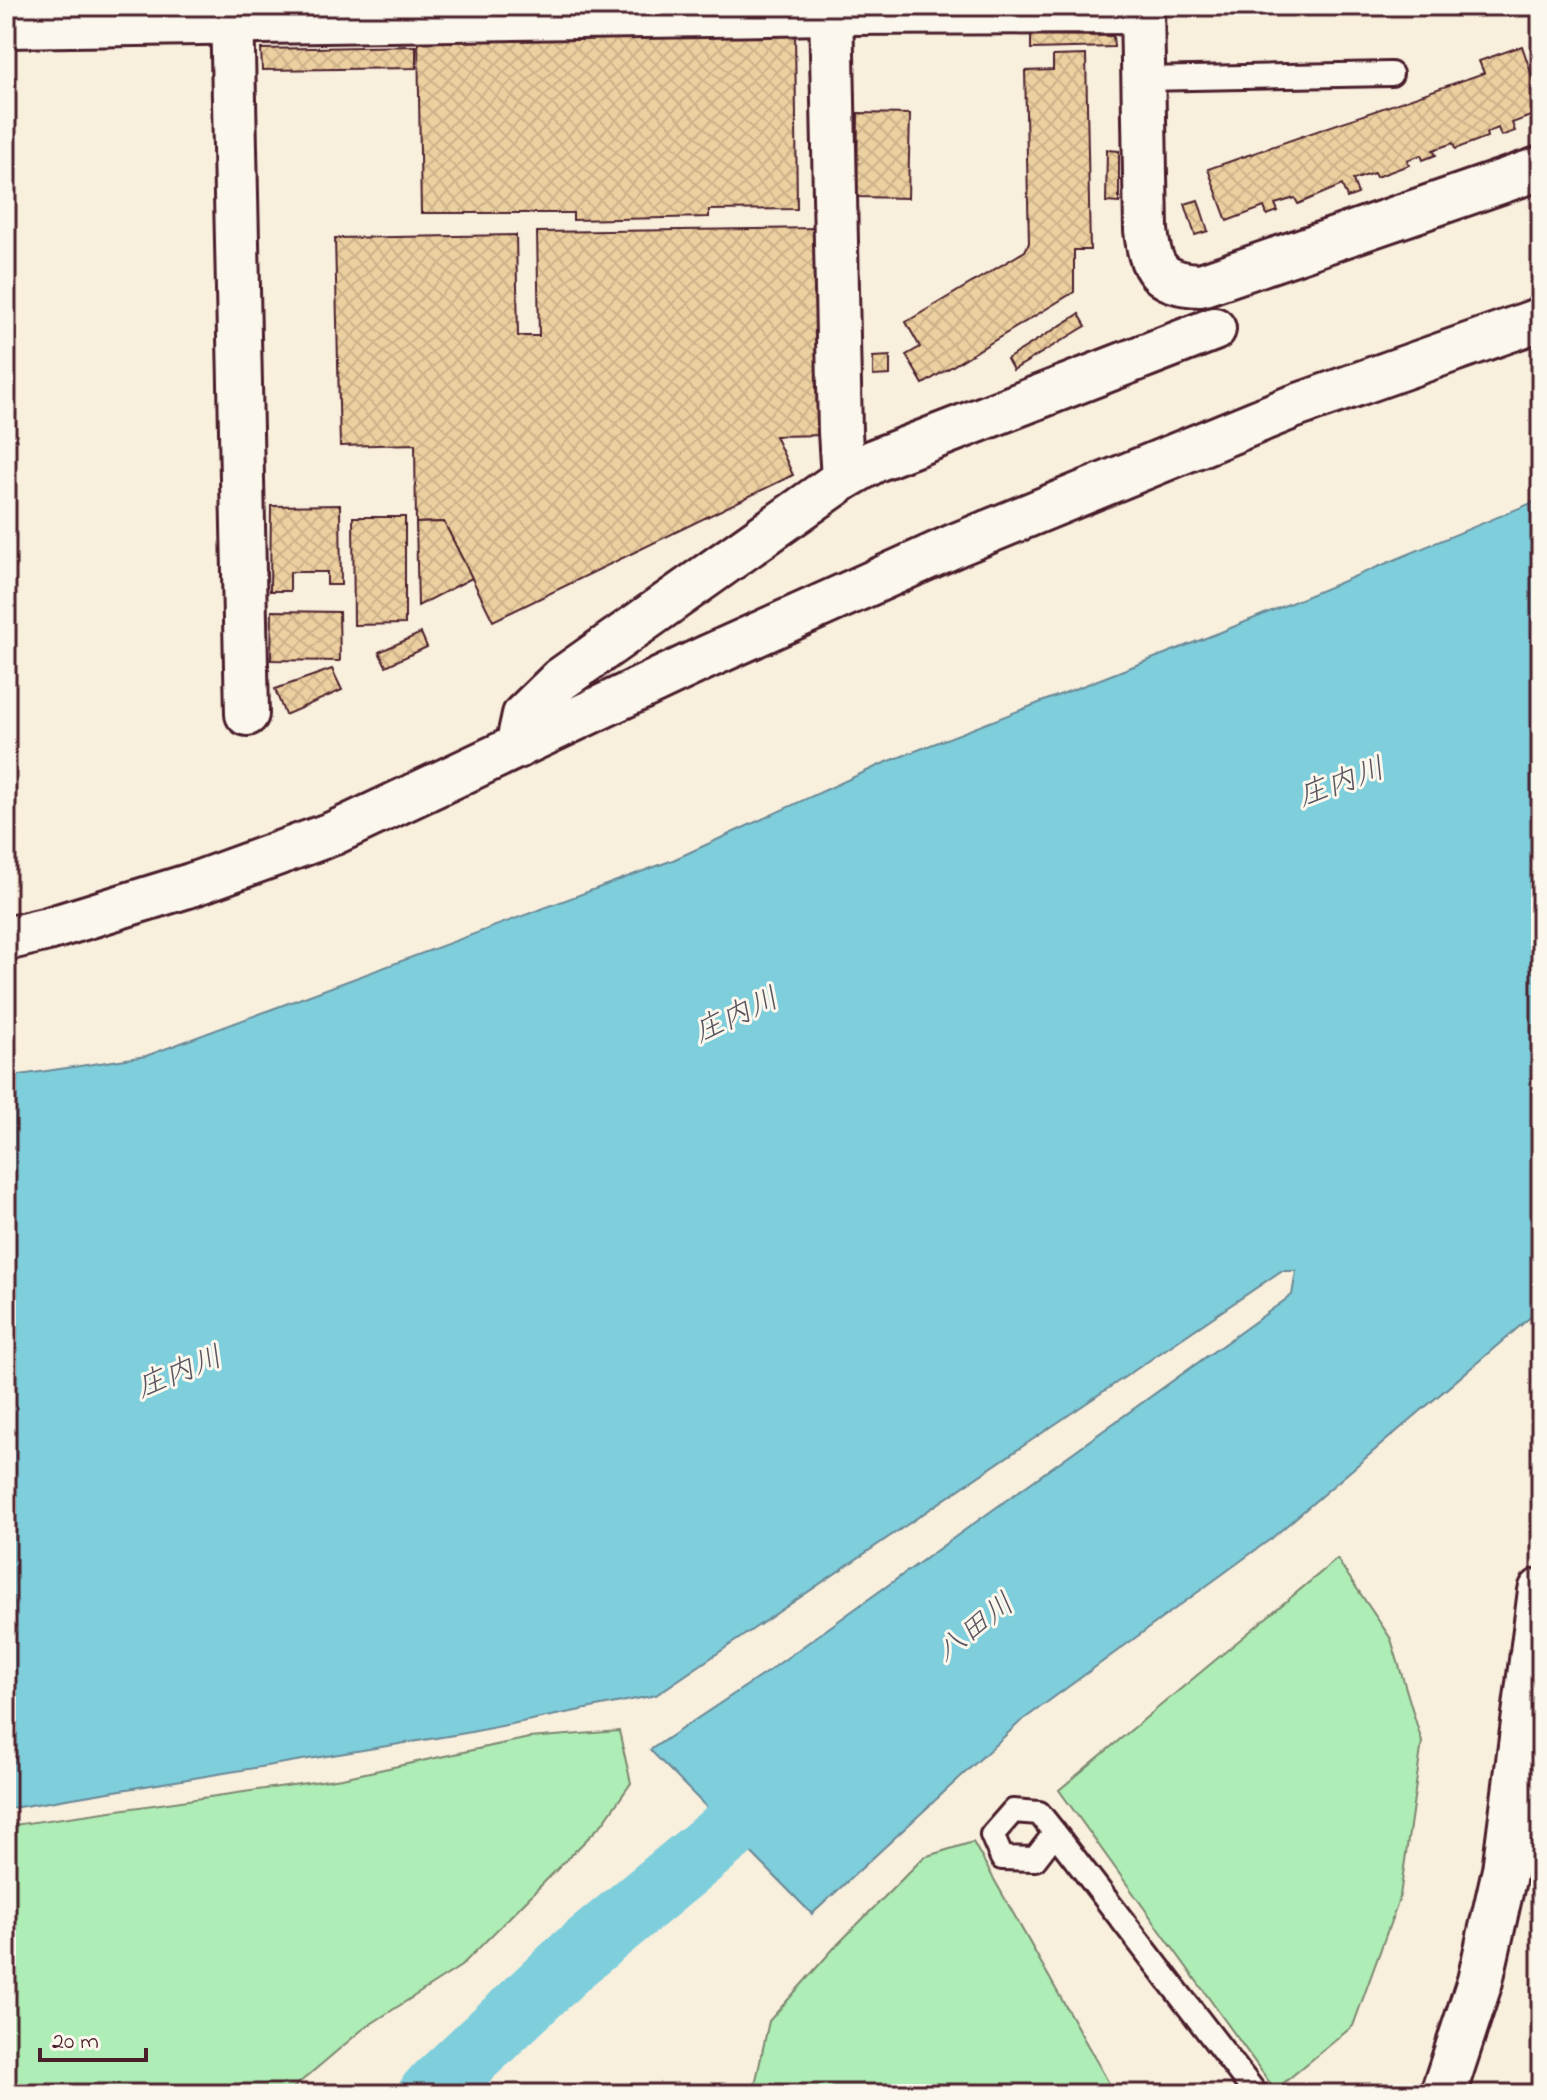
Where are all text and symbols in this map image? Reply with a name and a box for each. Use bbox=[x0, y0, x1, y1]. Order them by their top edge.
water label: 庄内川 bbox=[1292, 748, 1392, 820]
water label: 庄内川 bbox=[687, 978, 787, 1056]
water label: 庄内川 bbox=[130, 1337, 230, 1411]
water label: 八田川 bbox=[927, 1584, 1025, 1674]
scale bar bbox=[40, 2012, 146, 2062]
text: 20 m bbox=[52, 2025, 99, 2060]

